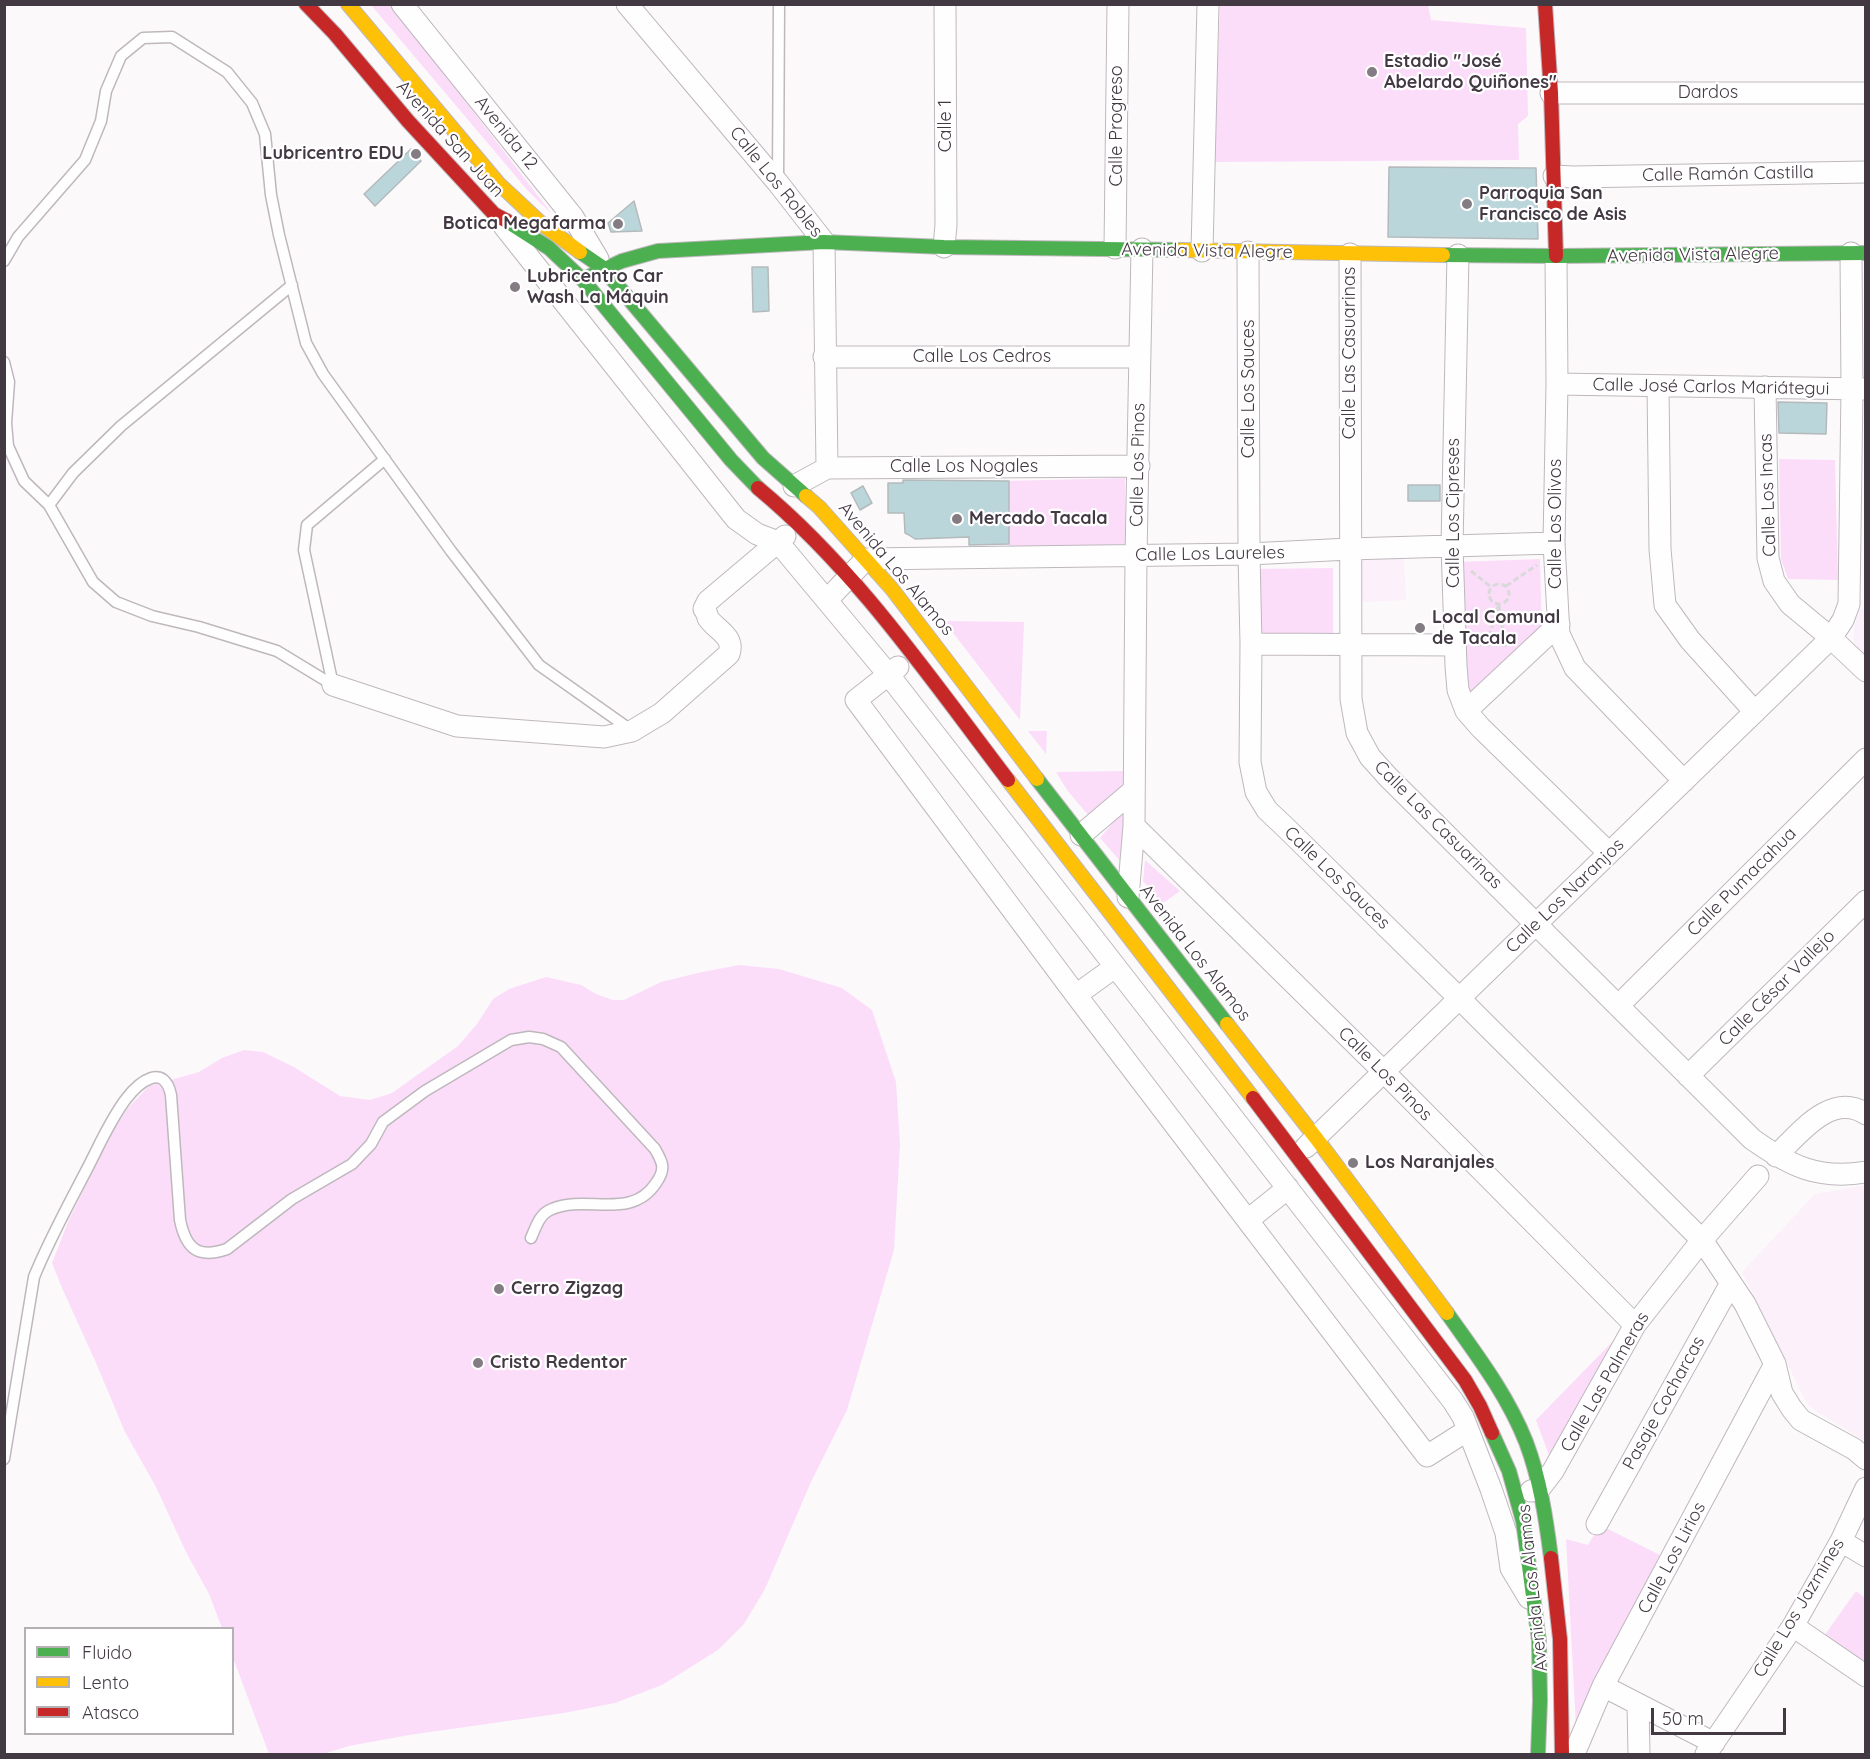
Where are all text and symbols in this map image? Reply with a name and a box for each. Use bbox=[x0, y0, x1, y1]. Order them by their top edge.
place label: Estadio "José Abelardo Quiñones" bbox=[1384, 51, 1557, 94]
street label: Calle Progreso bbox=[1106, 65, 1128, 187]
marker: Estadio "José Abelardo Quiñones" bbox=[1365, 65, 1379, 79]
street label: Avenida San Juan bbox=[392, 76, 508, 202]
street label: Dardos bbox=[1678, 82, 1738, 104]
street label: Avenida 12 bbox=[470, 92, 542, 174]
street label: Calle 1 bbox=[935, 100, 957, 152]
street label: Calle Los Robles bbox=[725, 122, 827, 242]
place label: Lubricentro EDU bbox=[262, 143, 404, 165]
marker: Lubricentro EDU bbox=[409, 147, 423, 161]
street label: Calle Ramón Castilla bbox=[1642, 162, 1814, 186]
place label: Parroquia San Francisco de Asis bbox=[1479, 183, 1627, 226]
marker: Parroquia San Francisco de Asis bbox=[1460, 197, 1474, 211]
place label: Botica Megafarma bbox=[443, 213, 606, 235]
marker: Botica Megafarma bbox=[611, 217, 625, 231]
street label: Avenida Vista Alegre bbox=[1121, 239, 1293, 263]
street label: Avenida Vista Alegre bbox=[1607, 243, 1779, 267]
place label: Lubricentro Car Wash La Máquin bbox=[527, 266, 669, 308]
street label: Calle Las Casuarinas bbox=[1339, 267, 1361, 439]
marker: Lubricentro Car Wash La Máquin bbox=[508, 280, 522, 294]
street label: Calle Los Sauces bbox=[1238, 320, 1260, 458]
street label: Calle Los Cedros bbox=[913, 346, 1051, 368]
street label: Calle José Carlos Mariátegui bbox=[1592, 374, 1830, 400]
street label: Calle Los Pinos bbox=[1126, 403, 1150, 527]
street label: Calle Los Incas bbox=[1755, 433, 1781, 557]
street label: Calle Los Cipreses bbox=[1443, 438, 1465, 588]
street label: Calle Los Nogales bbox=[890, 456, 1038, 478]
street label: Calle Los Olivos bbox=[1545, 459, 1567, 589]
street label: Avenida Los Alamos bbox=[834, 498, 958, 640]
place label: Mercado Tacala bbox=[969, 508, 1108, 530]
marker: Mercado Tacala bbox=[950, 512, 964, 526]
street label: Calle Los Laureles bbox=[1135, 542, 1285, 566]
place label: Local Comunal de Tacala bbox=[1432, 607, 1560, 650]
marker: Local Comunal de Tacala bbox=[1413, 621, 1427, 635]
street label: Calle Las Casuarinas bbox=[1369, 756, 1507, 894]
street label: Calle Los Sauces bbox=[1280, 822, 1394, 934]
street label: Calle Pumacahua bbox=[1683, 823, 1801, 941]
street label: Calle Los Naranjos bbox=[1501, 834, 1629, 958]
street label: Avenida Los Alamos bbox=[1135, 880, 1255, 1026]
street label: Calle César Vallejo bbox=[1714, 925, 1840, 1051]
street label: Calle Los Pinos bbox=[1334, 1023, 1436, 1125]
place label: Los Naranjales bbox=[1365, 1152, 1494, 1174]
marker: Los Naranjales bbox=[1346, 1156, 1360, 1170]
place label: Cerro Zigzag bbox=[511, 1278, 623, 1300]
marker: Cerro Zigzag bbox=[492, 1282, 506, 1296]
street label: Calle Las Palmeras bbox=[1556, 1308, 1654, 1456]
street label: Pasaje Cocharcas bbox=[1618, 1332, 1710, 1474]
place label: Cristo Redentor bbox=[490, 1352, 627, 1374]
marker: Cristo Redentor bbox=[471, 1356, 485, 1370]
street label: Calle Los Lirios bbox=[1634, 1499, 1710, 1617]
street label: Avenida Los Alamos bbox=[1513, 1503, 1553, 1673]
street label: Calle Los Jazmines bbox=[1749, 1534, 1849, 1682]
legend bbox=[24, 1627, 234, 1735]
text: Fluido bbox=[82, 1641, 132, 1664]
text: Lento bbox=[82, 1671, 129, 1694]
scale bar bbox=[1654, 1696, 1789, 1734]
text: Atasco bbox=[82, 1701, 139, 1724]
text: 50 m bbox=[1662, 1707, 1704, 1730]

